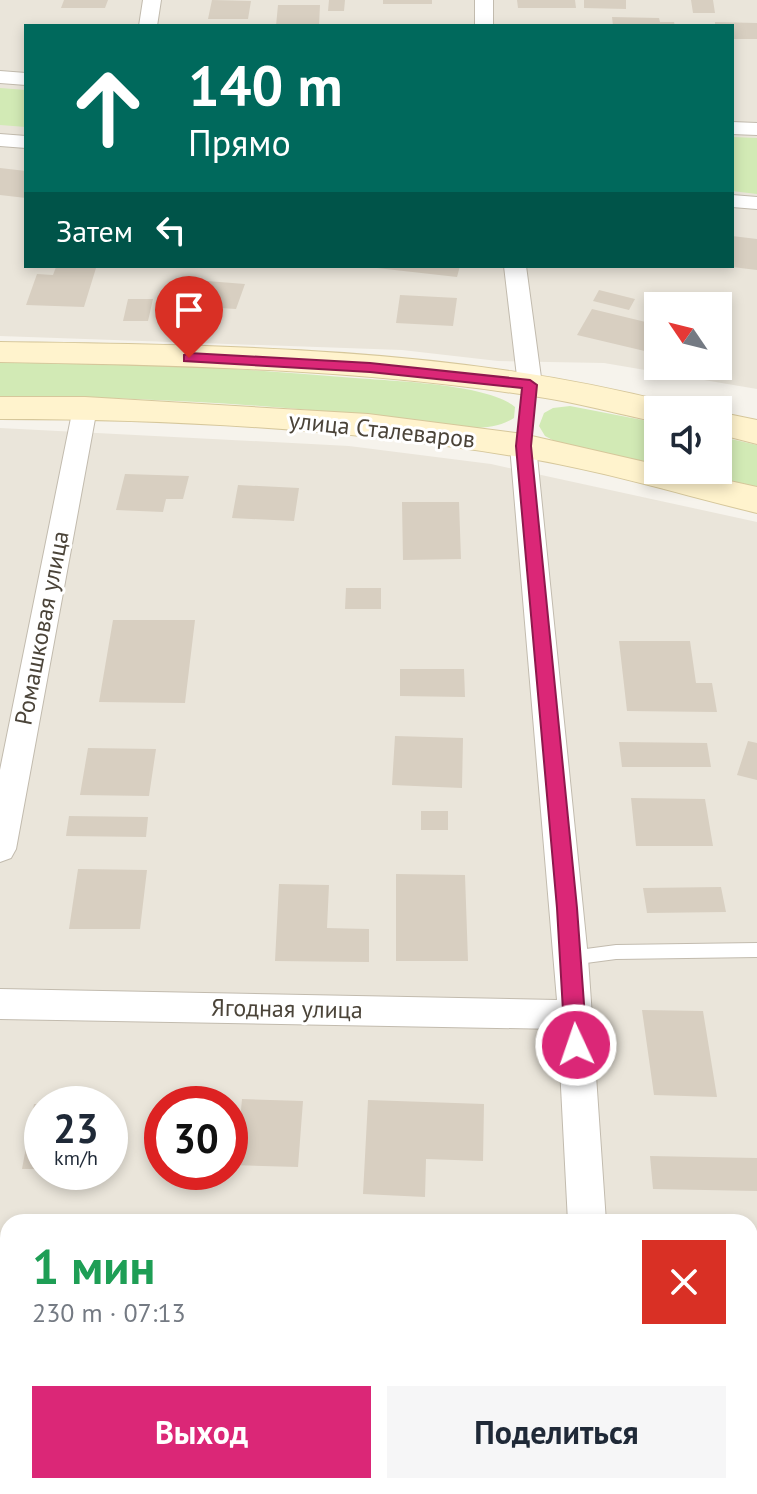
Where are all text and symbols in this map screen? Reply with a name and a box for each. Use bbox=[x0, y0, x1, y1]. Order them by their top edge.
text: 140 m bbox=[188, 49, 343, 121]
icon: ahead bbox=[56, 56, 160, 160]
text: Прямо bbox=[188, 119, 291, 166]
icon: left bbox=[149, 208, 193, 252]
text: Затем bbox=[56, 211, 133, 250]
pin bbox=[155, 276, 223, 358]
icon: arrive bbox=[167, 288, 211, 332]
north arrow bbox=[644, 292, 732, 380]
map controls bbox=[644, 292, 732, 484]
button: sound bbox=[644, 396, 732, 484]
street label: улица Сталеваров bbox=[287, 404, 477, 455]
street label: Ромашковая улица bbox=[7, 528, 76, 728]
street label: Ягодная улица bbox=[211, 992, 363, 1025]
position arrow bbox=[534, 1003, 618, 1087]
speed limit sign: 30 bbox=[144, 1086, 248, 1190]
text: 23 bbox=[53, 1102, 99, 1154]
text: km/h bbox=[54, 1145, 98, 1171]
text: 1 мин bbox=[32, 1235, 155, 1297]
button: close bbox=[642, 1240, 726, 1324]
text: 230 m · 07:13 bbox=[32, 1296, 186, 1329]
button: Выход bbox=[32, 1386, 371, 1478]
button: Поделиться bbox=[387, 1386, 726, 1478]

